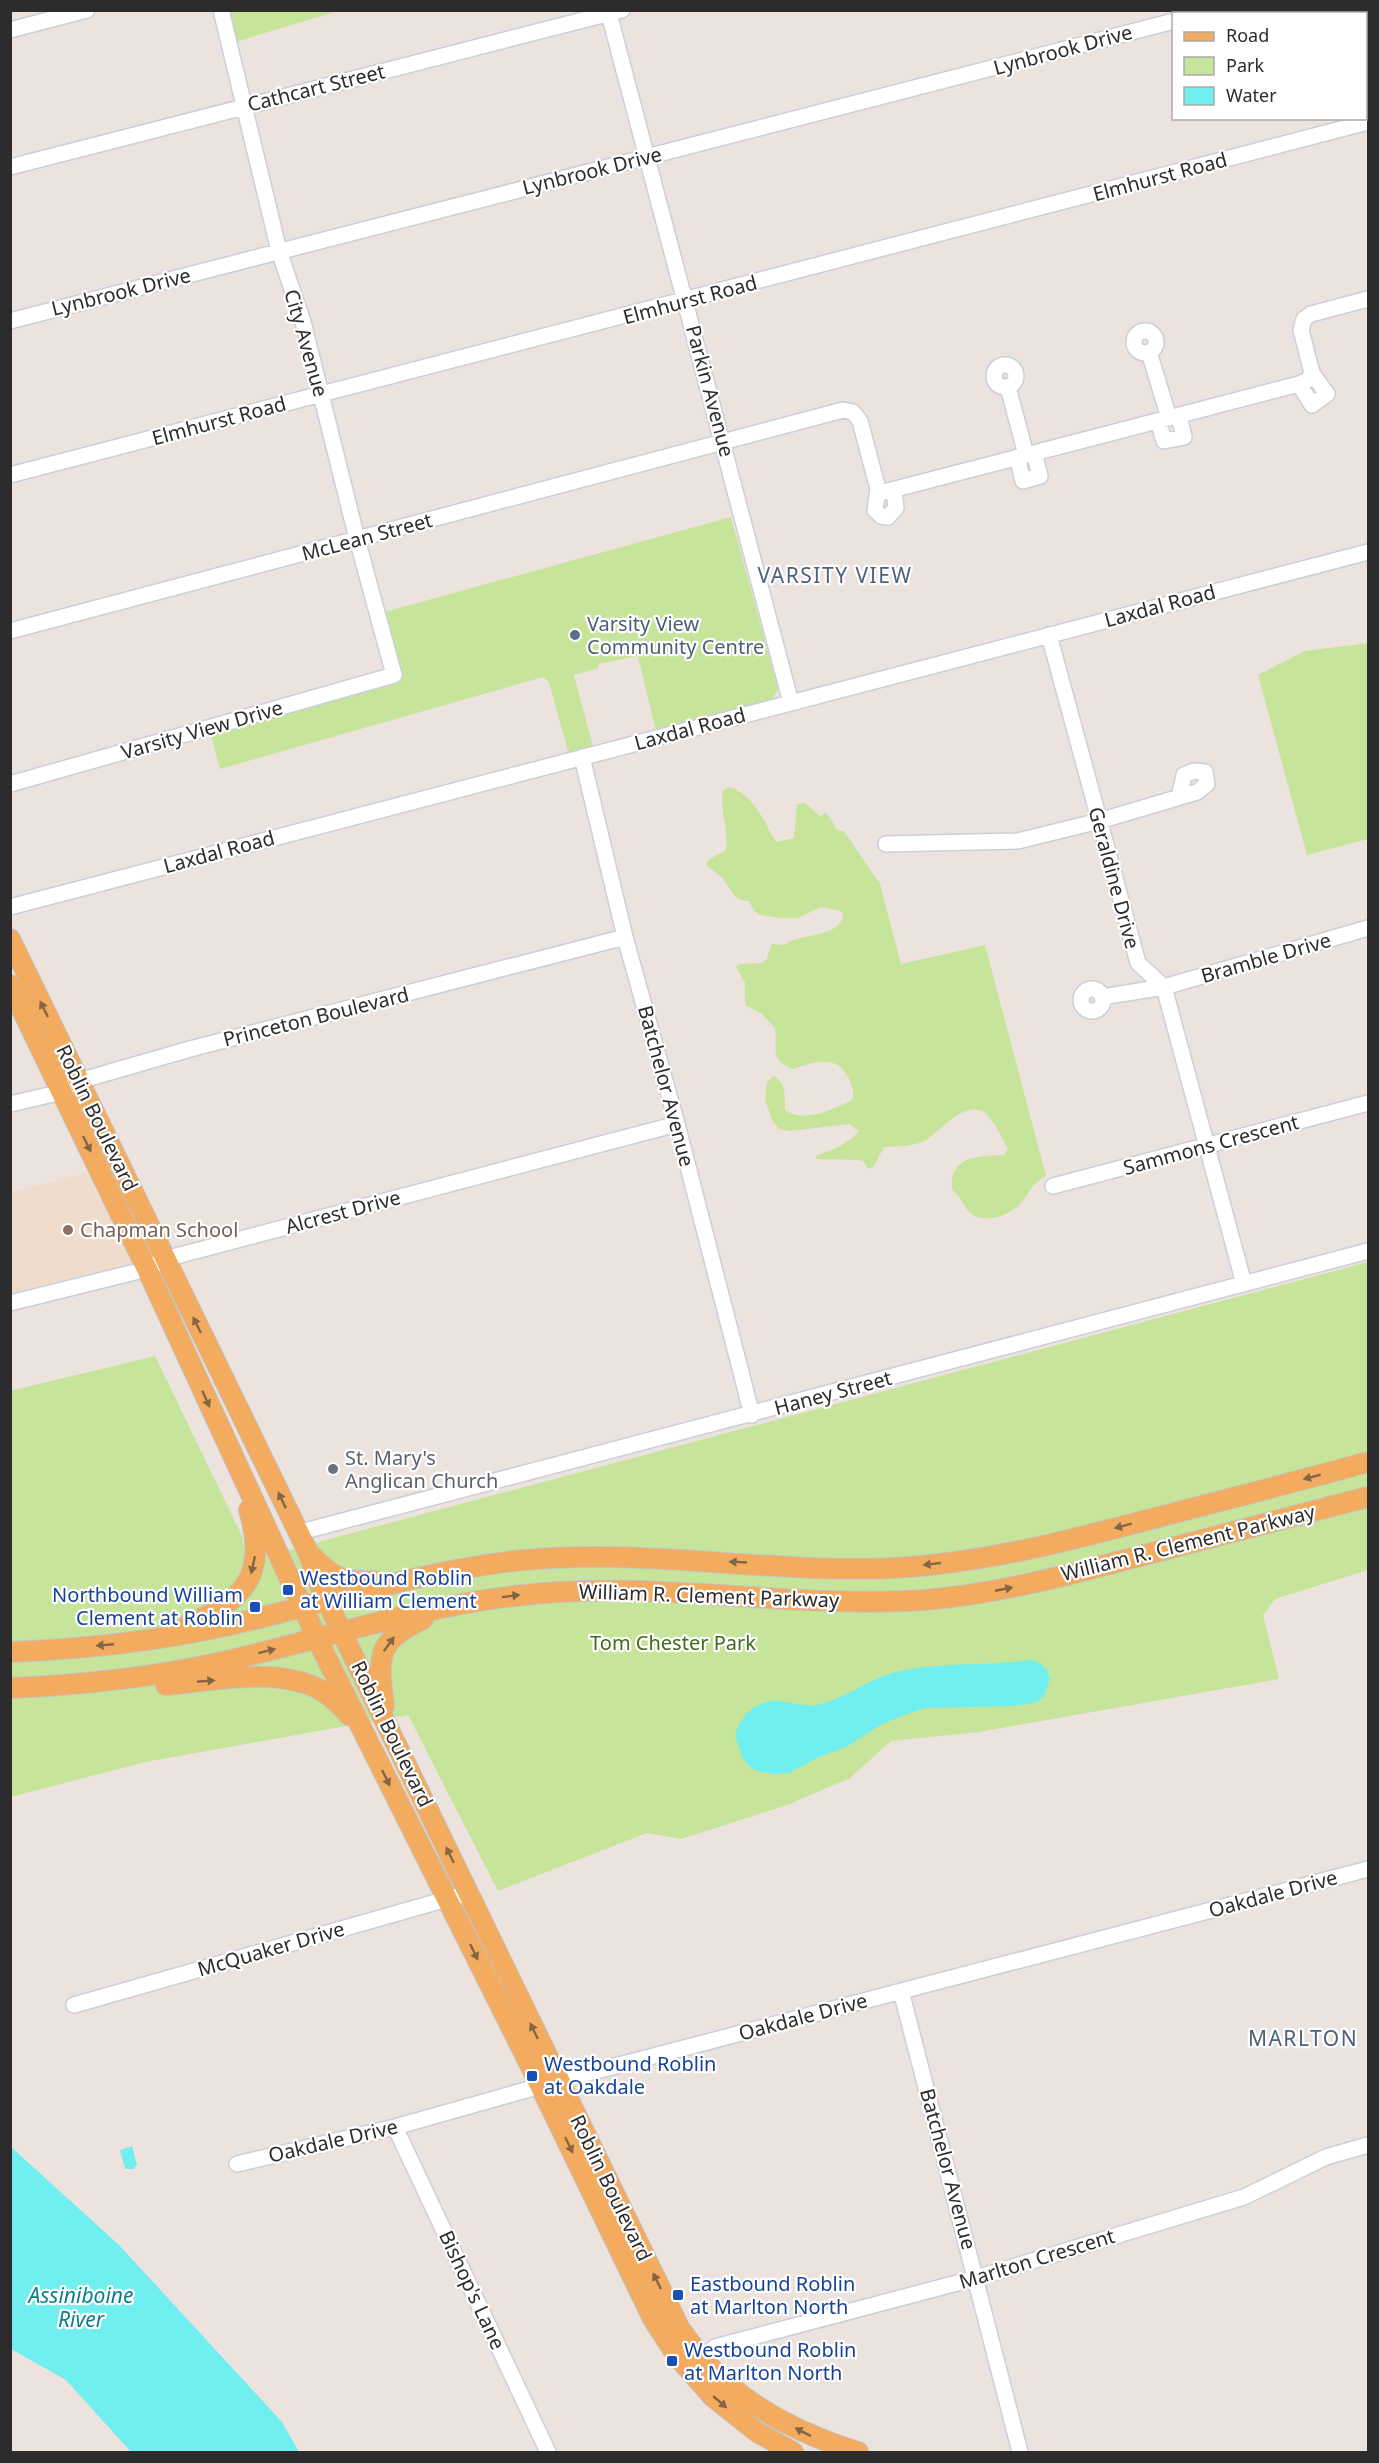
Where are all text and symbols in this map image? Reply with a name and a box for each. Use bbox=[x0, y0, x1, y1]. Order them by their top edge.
legend bbox=[1172, 12, 1367, 120]
street label: Lynbrook Drive bbox=[990, 18, 1135, 81]
text: Road bbox=[1226, 23, 1269, 47]
text: Park bbox=[1226, 53, 1264, 77]
street label: Cathcart Street bbox=[244, 57, 387, 118]
text: Water bbox=[1226, 83, 1277, 107]
street label: Lynbrook Drive bbox=[519, 140, 664, 201]
street label: Elmhurst Road bbox=[1090, 146, 1230, 207]
street label: Lynbrook Drive bbox=[48, 261, 193, 322]
street label: Elmhurst Road bbox=[620, 269, 760, 330]
street label: City Avenue bbox=[278, 286, 335, 400]
street label: Parkin Avenue bbox=[680, 322, 741, 460]
street label: Elmhurst Road bbox=[149, 390, 289, 451]
street label: McLean Street bbox=[299, 506, 435, 567]
district label: VARSITY VIEW bbox=[758, 561, 912, 589]
street label: Laxdal Road bbox=[1101, 578, 1218, 633]
place label: Varsity View Community Centre bbox=[587, 610, 764, 660]
marker: Varsity View Community Centre bbox=[568, 628, 582, 642]
street label: Varsity View Drive bbox=[118, 694, 286, 765]
street label: Laxdal Road bbox=[631, 701, 748, 756]
street label: Geraldine Drive bbox=[1083, 804, 1146, 952]
street label: Laxdal Road bbox=[160, 824, 277, 879]
street label: Bramble Drive bbox=[1198, 926, 1334, 989]
street label: Princeton Boulevard bbox=[220, 980, 412, 1053]
one-way arrow bbox=[40, 1001, 49, 1018]
street label: Batchelor Avenue bbox=[632, 1002, 701, 1169]
street label: Roblin Boulevard bbox=[50, 1040, 145, 1195]
street label: Sammons Crescent bbox=[1120, 1108, 1302, 1181]
one-way arrow bbox=[83, 1136, 92, 1153]
street label: Alcrest Drive bbox=[282, 1183, 403, 1240]
place label: Chapman School bbox=[80, 1216, 238, 1243]
marker: Chapman School bbox=[61, 1223, 75, 1237]
one-way arrow bbox=[192, 1316, 202, 1333]
street label: Haney Street bbox=[771, 1364, 895, 1421]
one-way arrow bbox=[201, 1391, 210, 1408]
place label: St. Mary's Anglican Church bbox=[345, 1444, 498, 1494]
marker: St. Mary's Anglican Church bbox=[326, 1462, 340, 1476]
one-way arrow bbox=[1303, 1473, 1321, 1482]
one-way arrow bbox=[277, 1491, 287, 1509]
street label: William R. Clement Parkway bbox=[1058, 1498, 1318, 1587]
one-way arrow bbox=[1114, 1522, 1132, 1532]
one-way arrow bbox=[247, 1556, 257, 1574]
one-way arrow bbox=[728, 1558, 747, 1567]
one-way arrow bbox=[923, 1560, 942, 1569]
place label: Westbound Roblin at William Clement bbox=[300, 1564, 477, 1614]
street label: William R. Clement Parkway bbox=[578, 1577, 841, 1614]
place label: Northbound William Clement at Roblin bbox=[52, 1581, 243, 1631]
marker: Westbound Roblin at William Clement bbox=[281, 1583, 295, 1597]
one-way arrow bbox=[995, 1584, 1014, 1593]
one-way arrow bbox=[501, 1592, 520, 1601]
marker: Northbound William Clement at Roblin bbox=[248, 1600, 262, 1614]
park label: Tom Chester Park bbox=[590, 1629, 756, 1656]
one-way arrow bbox=[383, 1637, 395, 1653]
one-way arrow bbox=[96, 1640, 115, 1650]
one-way arrow bbox=[258, 1645, 276, 1655]
street label: Roblin Boulevard bbox=[345, 1656, 440, 1811]
one-way arrow bbox=[197, 1676, 216, 1686]
one-way arrow bbox=[381, 1769, 390, 1786]
one-way arrow bbox=[446, 1846, 455, 1863]
street label: Oakdale Drive bbox=[1206, 1863, 1340, 1924]
street label: McQuaker Drive bbox=[194, 1915, 348, 1982]
one-way arrow bbox=[469, 1943, 479, 1960]
street label: Oakdale Drive bbox=[736, 1986, 870, 2047]
one-way arrow bbox=[530, 2022, 539, 2039]
district label: MARLTON bbox=[1248, 2024, 1358, 2052]
place label: Westbound Roblin at Oakdale bbox=[544, 2050, 716, 2100]
marker: Westbound Roblin at Oakdale bbox=[525, 2069, 539, 2083]
street label: Batchelor Avenue bbox=[914, 2085, 983, 2252]
street label: Roblin Boulevard bbox=[564, 2110, 659, 2265]
street label: Oakdale Drive bbox=[265, 2112, 400, 2169]
one-way arrow bbox=[565, 2137, 574, 2154]
street label: Marlton Crescent bbox=[956, 2222, 1118, 2295]
street label: Bishop's Lane bbox=[433, 2226, 512, 2354]
place label: Eastbound Roblin at Marlton North bbox=[690, 2270, 855, 2320]
one-way arrow bbox=[652, 2272, 662, 2289]
water label: Assiniboine River bbox=[27, 2281, 133, 2333]
marker: Eastbound Roblin at Marlton North bbox=[671, 2288, 685, 2302]
place label: Westbound Roblin at Marlton North bbox=[684, 2336, 856, 2386]
marker: Westbound Roblin at Marlton North bbox=[665, 2354, 679, 2368]
one-way arrow bbox=[712, 2395, 727, 2408]
one-way arrow bbox=[795, 2427, 812, 2436]

